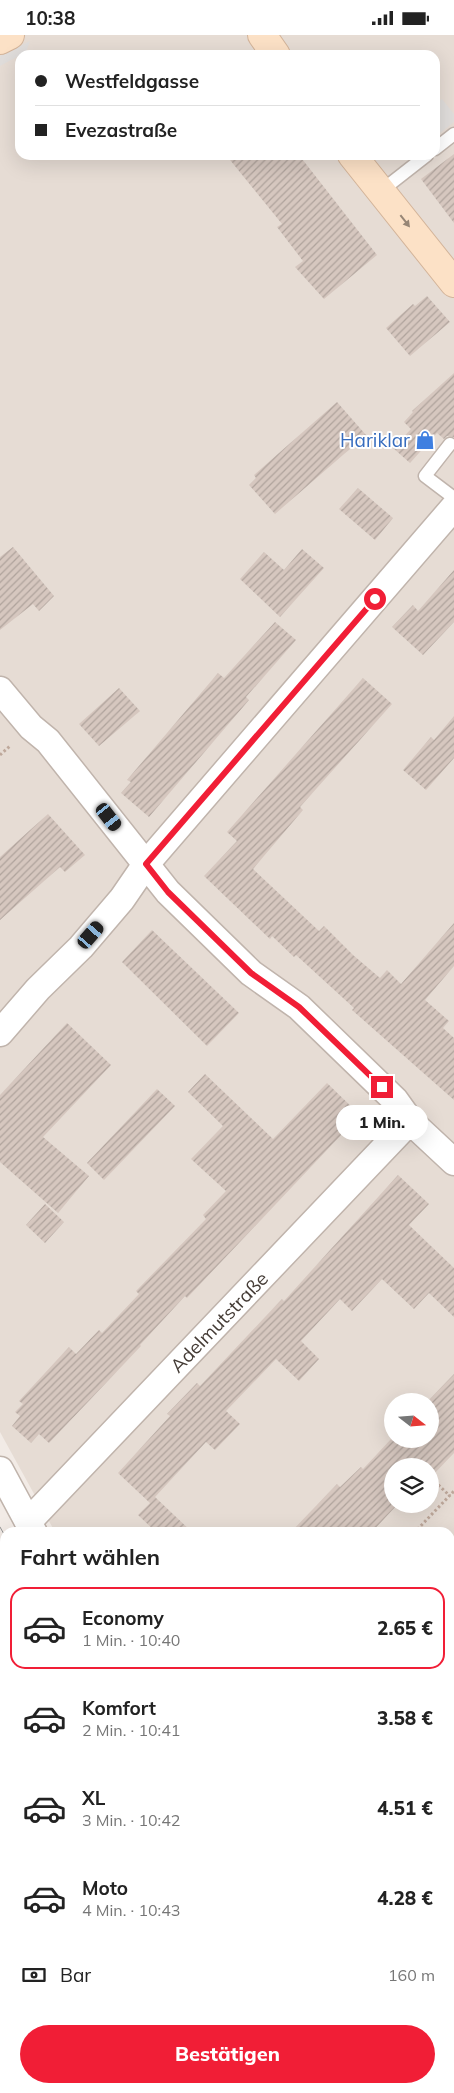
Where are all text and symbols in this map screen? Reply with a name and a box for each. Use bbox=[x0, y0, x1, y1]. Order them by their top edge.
text: 10:38 bbox=[25, 6, 75, 30]
text: Westfeldgasse bbox=[65, 69, 199, 93]
text: Evezastraße bbox=[65, 118, 177, 142]
one-way arrow bbox=[399, 214, 410, 227]
place label: Hariklar bbox=[340, 428, 410, 452]
shop icon: Hariklar bbox=[414, 429, 436, 451]
route start bbox=[364, 588, 386, 610]
car bbox=[93, 801, 124, 833]
car bbox=[75, 919, 106, 951]
route end bbox=[371, 1076, 393, 1098]
callout: 1 Min. bbox=[336, 1105, 428, 1139]
text: 1 Min. bbox=[359, 1112, 405, 1132]
street label: Adelmutstraße bbox=[165, 1267, 273, 1377]
north arrow bbox=[384, 1393, 439, 1447]
map controls bbox=[384, 1393, 439, 1513]
button: layers bbox=[384, 1458, 439, 1513]
text: Fahrt wählen bbox=[20, 1543, 160, 1571]
icon: car bbox=[22, 1606, 67, 1651]
text: Economy bbox=[82, 1606, 164, 1630]
text: 2.65 € bbox=[377, 1616, 433, 1640]
text: 1 Min. · 10:40 bbox=[82, 1630, 180, 1650]
icon: car bbox=[22, 1696, 67, 1741]
text: Komfort bbox=[82, 1696, 156, 1720]
text: 3.58 € bbox=[377, 1706, 433, 1730]
text: 2 Min. · 10:41 bbox=[82, 1720, 180, 1740]
icon: car bbox=[22, 1786, 67, 1831]
text: XL bbox=[82, 1786, 105, 1810]
text: 4.51 € bbox=[377, 1796, 433, 1820]
text: 3 Min. · 10:42 bbox=[82, 1810, 180, 1830]
icon: car bbox=[22, 1876, 67, 1921]
text: Moto bbox=[82, 1876, 128, 1900]
text: 4.28 € bbox=[377, 1886, 433, 1910]
text: 4 Min. · 10:43 bbox=[82, 1900, 180, 1920]
icon: cash bbox=[20, 1961, 48, 1989]
text: Bar bbox=[60, 1963, 91, 1987]
text: 160 m bbox=[388, 1965, 435, 1985]
button: Bestätigen bbox=[20, 2025, 435, 2083]

